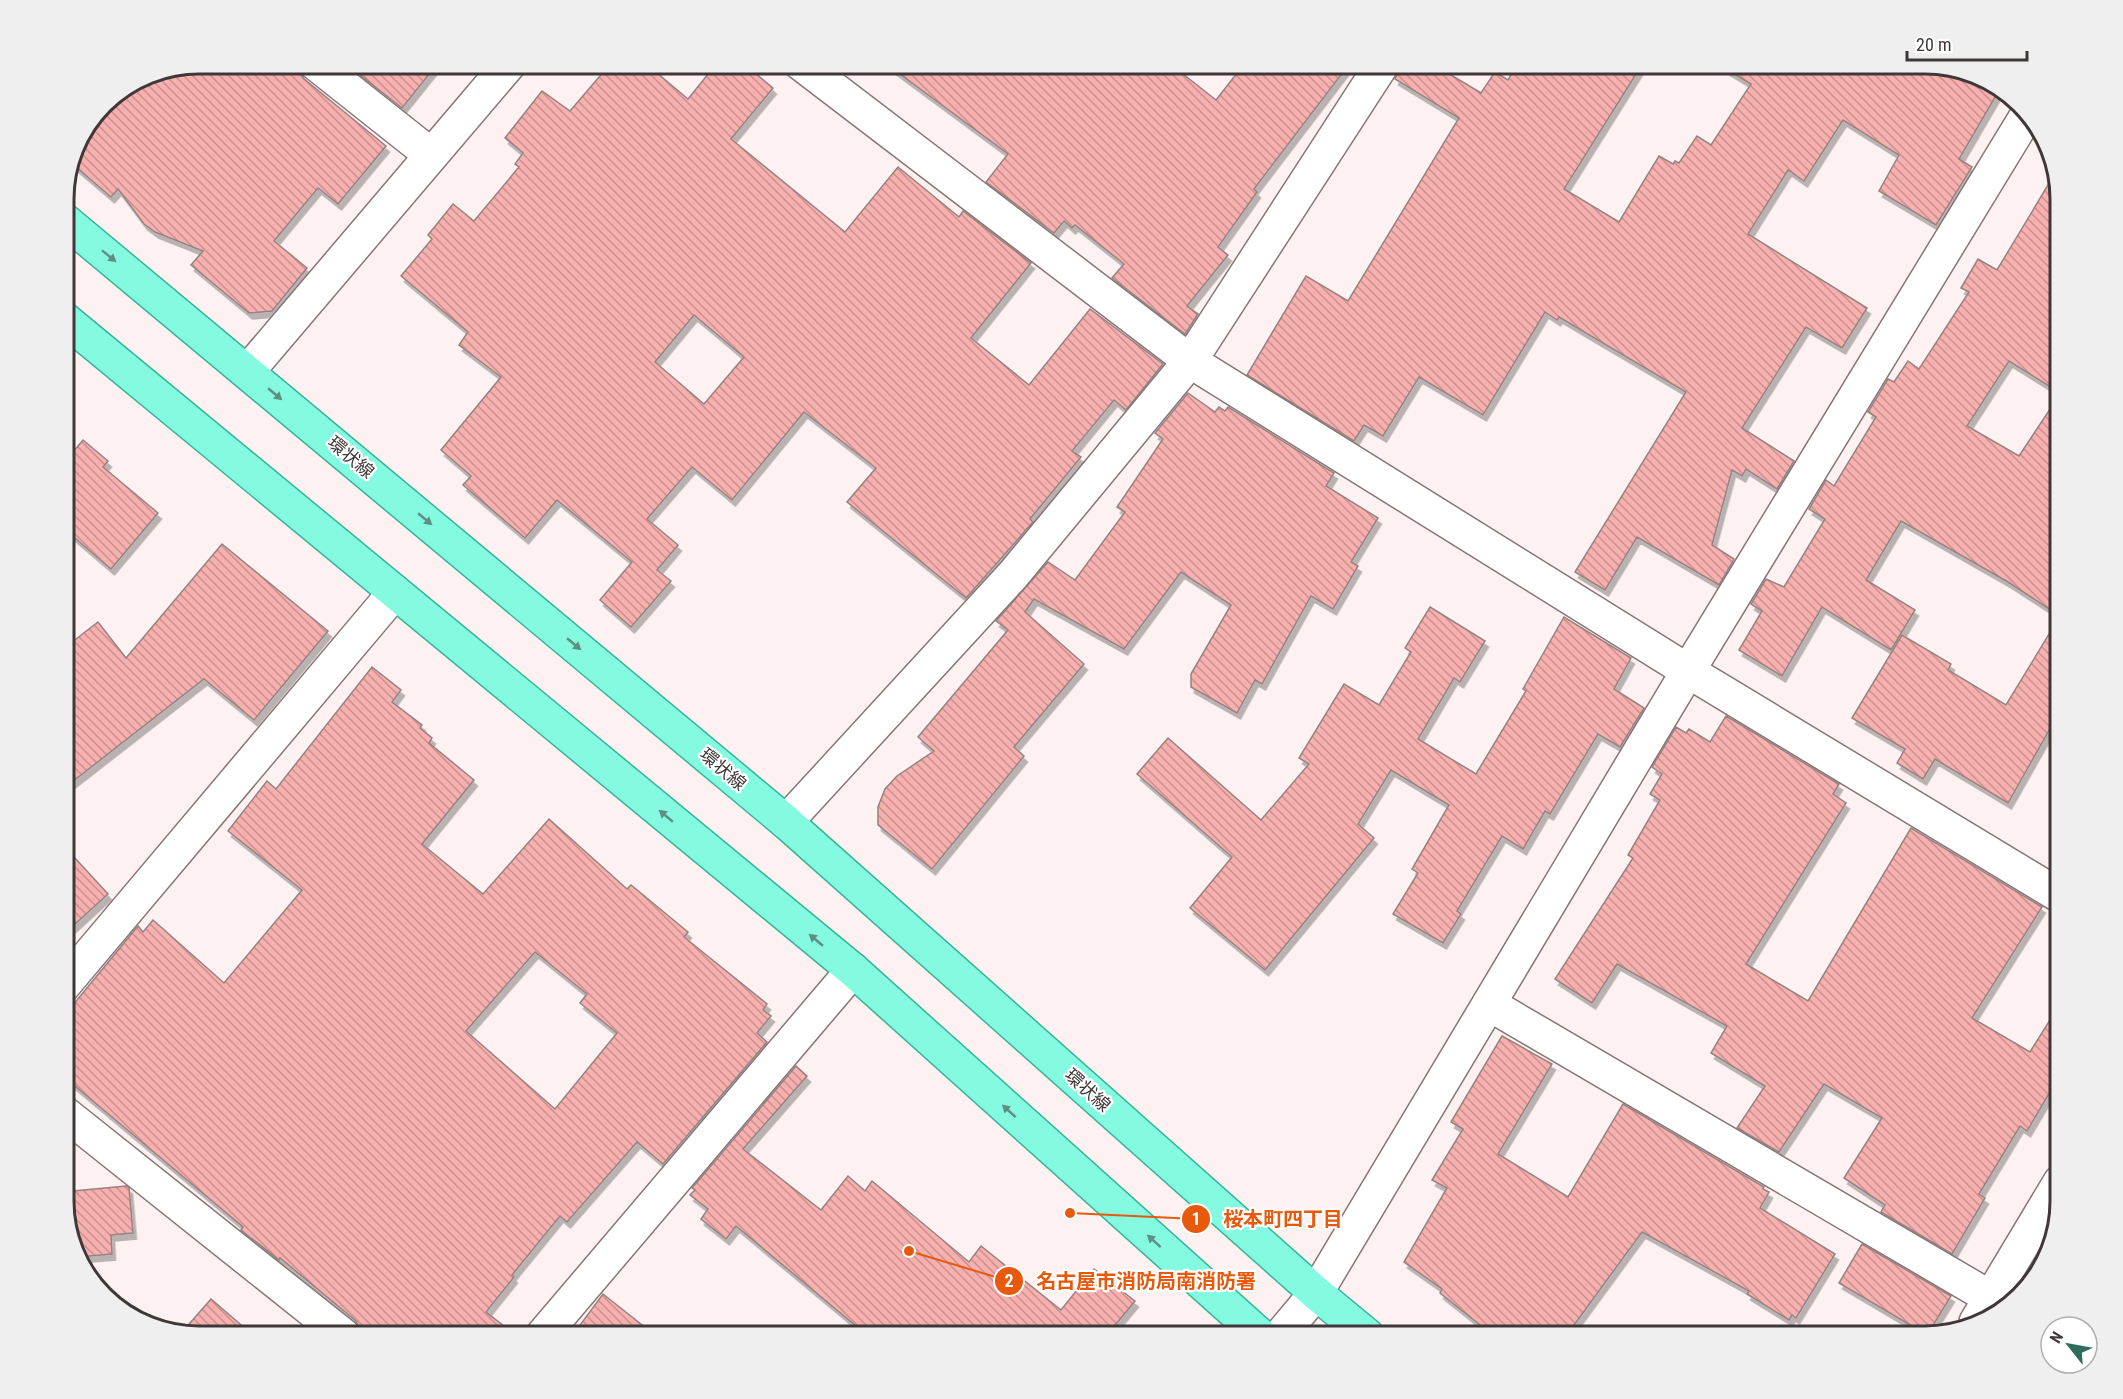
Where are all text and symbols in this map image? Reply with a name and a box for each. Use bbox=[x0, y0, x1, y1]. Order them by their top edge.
scale bar bbox=[1907, 24, 2027, 62]
text: 20 m bbox=[1916, 34, 1951, 55]
one-way arrow bbox=[101, 250, 116, 262]
one-way arrow bbox=[267, 387, 283, 400]
street label: 環状線 bbox=[324, 432, 378, 482]
one-way arrow bbox=[417, 512, 432, 525]
one-way arrow bbox=[566, 637, 581, 650]
street label: 環状線 bbox=[696, 744, 750, 794]
one-way arrow bbox=[658, 809, 674, 822]
one-way arrow bbox=[808, 933, 824, 946]
street label: 環状線 bbox=[1061, 1064, 1115, 1116]
one-way arrow bbox=[1002, 1104, 1017, 1118]
callout: 桜本町四丁目 bbox=[1181, 1200, 1355, 1238]
text: 桜本町四丁目 bbox=[1223, 1207, 1343, 1231]
text: 1 bbox=[1191, 1208, 1201, 1229]
one-way arrow bbox=[1147, 1234, 1162, 1248]
callout: 名古屋市消防局南消防署 bbox=[994, 1262, 1268, 1300]
text: 名古屋市消防局南消防署 bbox=[1036, 1269, 1256, 1293]
text: 2 bbox=[1004, 1270, 1014, 1291]
north arrow bbox=[2039, 1315, 2099, 1375]
text: N bbox=[2046, 1328, 2067, 1347]

